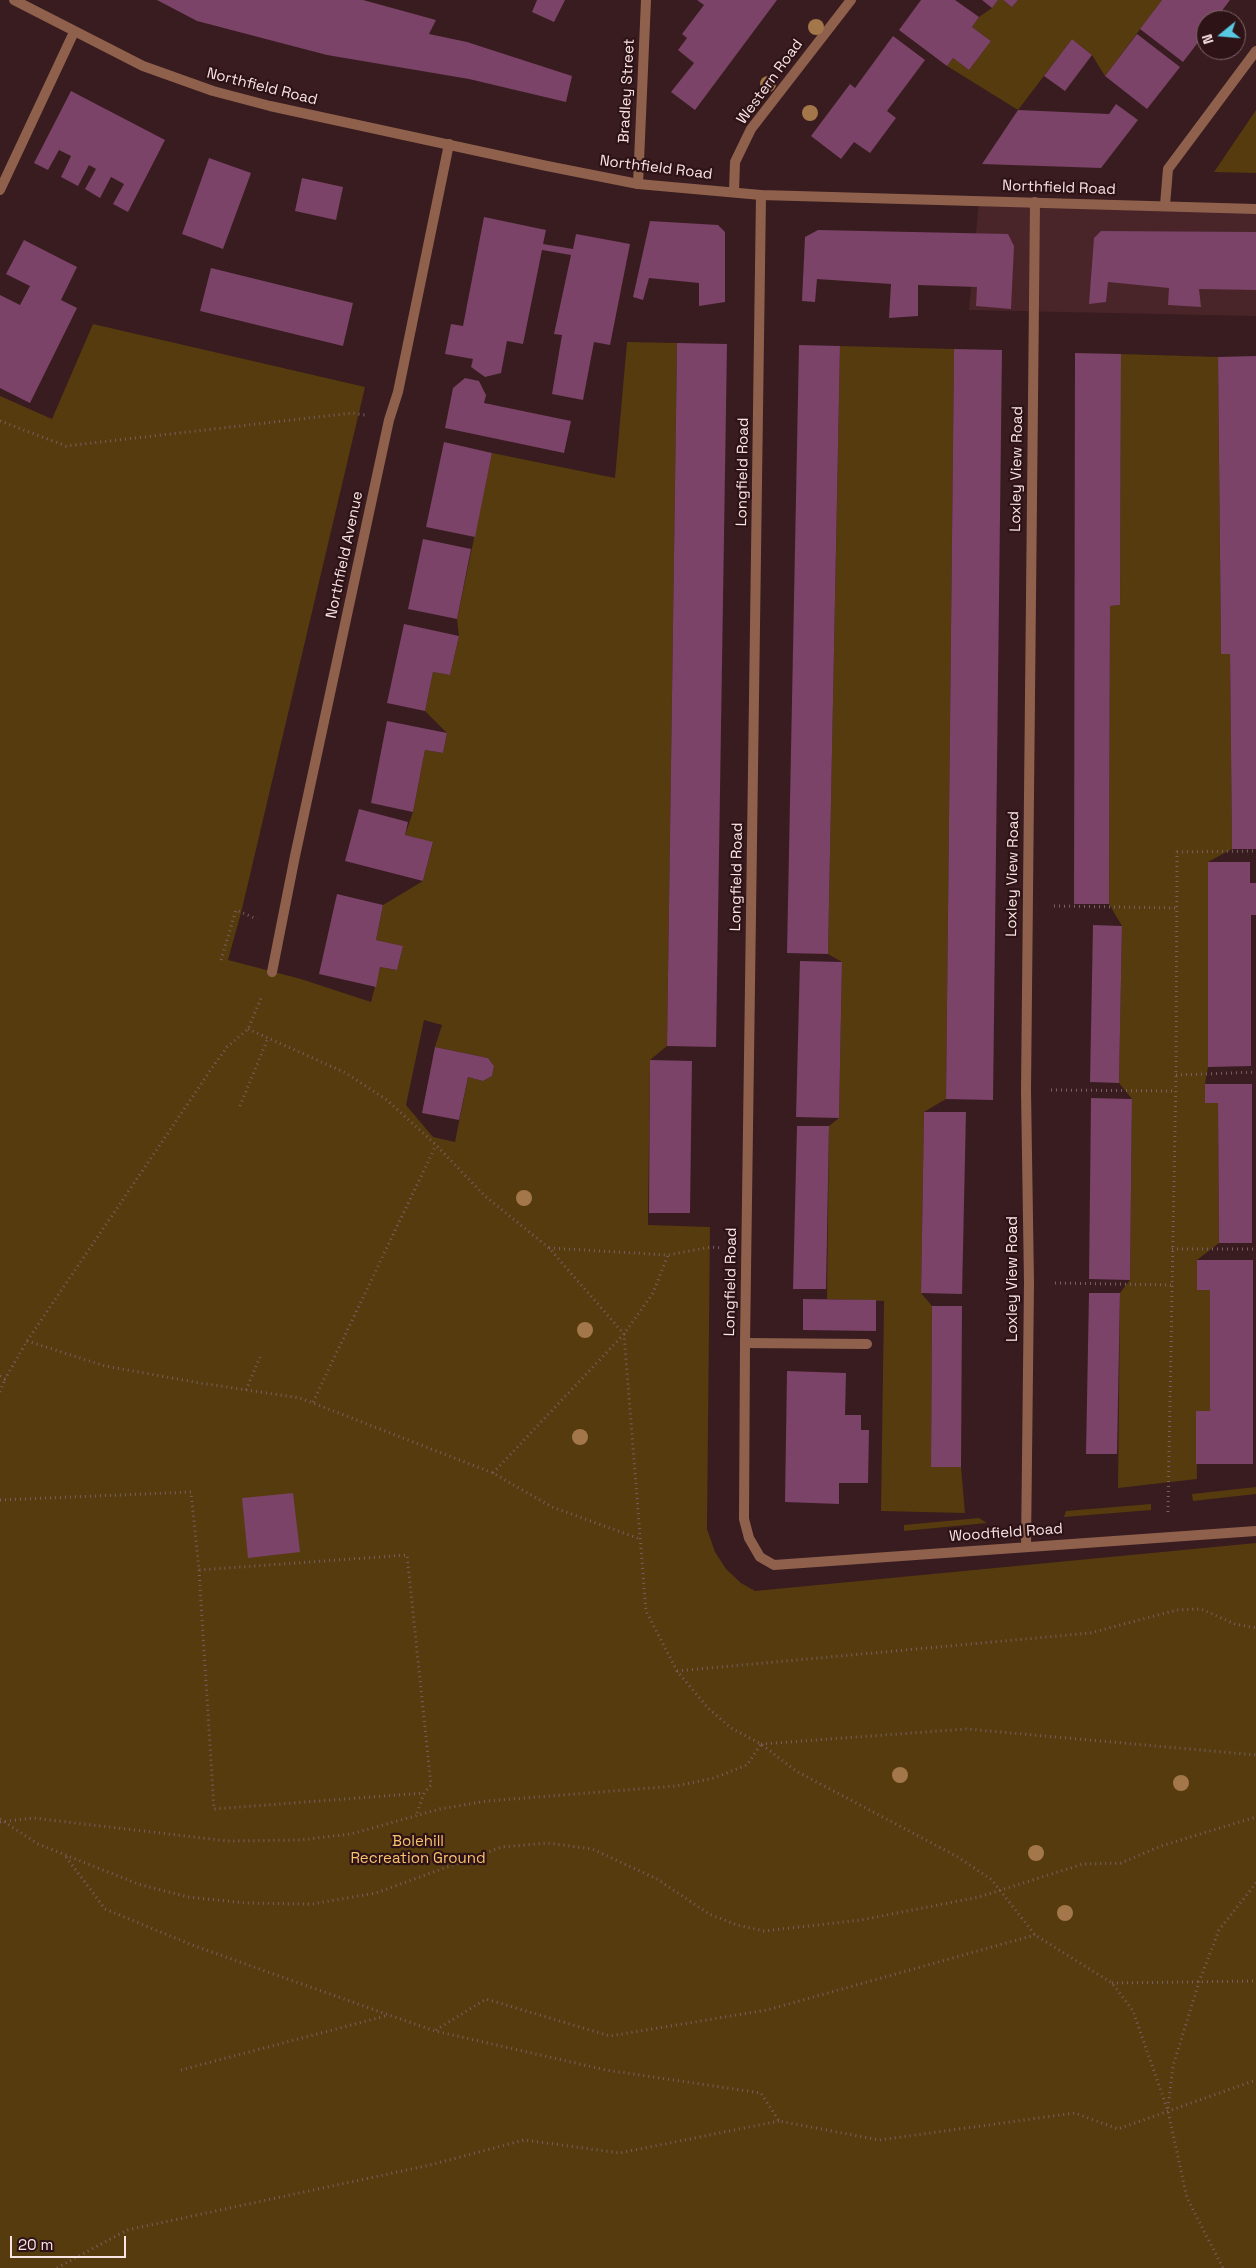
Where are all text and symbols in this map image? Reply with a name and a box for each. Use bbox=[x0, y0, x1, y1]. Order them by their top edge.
north arrow bbox=[1196, 10, 1246, 60]
text: N bbox=[1198, 32, 1218, 46]
street label: Western Road bbox=[733, 36, 807, 128]
street label: Bradley Street bbox=[615, 38, 639, 144]
street label: Northfield Road bbox=[205, 65, 319, 109]
street label: Northfield Road bbox=[599, 152, 713, 184]
street label: Northfield Road bbox=[1002, 177, 1116, 199]
street label: Loxley View Road bbox=[1007, 406, 1027, 532]
street label: Longfield Road bbox=[733, 417, 753, 527]
street label: Northfield Avenue bbox=[323, 490, 367, 620]
street label: Loxley View Road bbox=[1003, 811, 1023, 937]
street label: Longfield Road bbox=[727, 822, 747, 932]
street label: Loxley View Road bbox=[1004, 1216, 1022, 1342]
street label: Longfield Road bbox=[721, 1227, 741, 1337]
street label: Woodfield Road bbox=[949, 1520, 1063, 1546]
park label: Bolehill Recreation Ground bbox=[350, 1833, 486, 1868]
scale bar bbox=[12, 2226, 129, 2258]
text: 20 m bbox=[18, 2235, 53, 2254]

